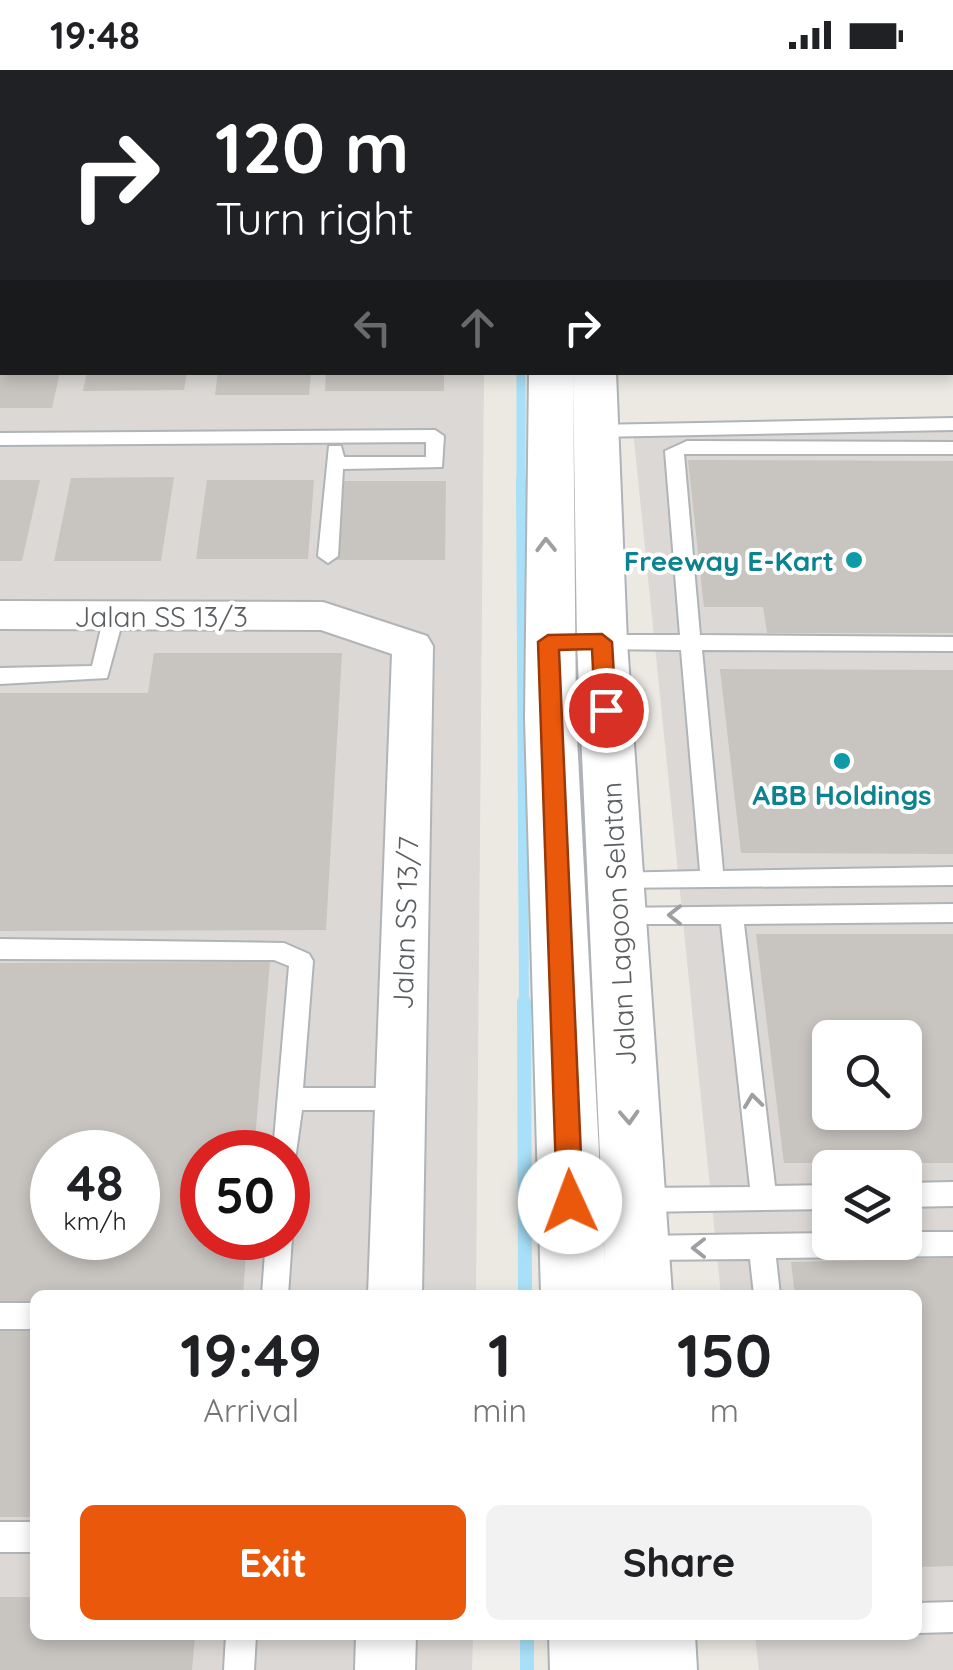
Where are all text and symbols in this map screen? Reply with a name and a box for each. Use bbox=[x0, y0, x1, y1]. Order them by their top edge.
text: 19:48 bbox=[50, 11, 140, 59]
text: 120 m bbox=[215, 103, 409, 191]
icon: right bbox=[50, 110, 180, 240]
text: Turn right bbox=[215, 190, 414, 246]
icon: left bbox=[345, 300, 400, 355]
icon: ahead bbox=[450, 300, 505, 355]
icon: right bbox=[555, 300, 610, 355]
one-way arrow bbox=[536, 536, 557, 552]
place label: Freeway E-Kart bbox=[624, 543, 834, 578]
marker: Freeway E-Kart bbox=[843, 549, 865, 571]
street label: Jalan SS 13/3 bbox=[74, 599, 248, 634]
pin bbox=[564, 668, 649, 753]
icon: arrive bbox=[579, 683, 634, 738]
marker: ABB Holdings bbox=[831, 750, 853, 772]
place label: ABB Holdings bbox=[752, 777, 932, 812]
street label: Jalan Lagoon Selatan bbox=[593, 781, 643, 1067]
street label: Jalan SS 13/7 bbox=[384, 836, 426, 1010]
one-way arrow bbox=[666, 904, 682, 926]
map controls bbox=[812, 1020, 922, 1260]
button: search bbox=[812, 1020, 922, 1130]
one-way arrow bbox=[743, 1093, 764, 1109]
one-way arrow bbox=[618, 1109, 639, 1125]
speed limit sign: 50 bbox=[180, 1130, 310, 1260]
position arrow bbox=[518, 1150, 622, 1254]
button: layers bbox=[812, 1150, 922, 1260]
text: 48 bbox=[67, 1151, 123, 1214]
text: km/h bbox=[63, 1205, 127, 1236]
one-way arrow bbox=[691, 1237, 706, 1259]
text: 19:49 bbox=[180, 1317, 322, 1392]
text: 1 bbox=[488, 1317, 511, 1392]
text: 150 bbox=[677, 1317, 772, 1392]
text: Arrival bbox=[203, 1390, 299, 1430]
text: min bbox=[472, 1390, 527, 1430]
text: m bbox=[710, 1390, 739, 1430]
button: Exit bbox=[80, 1505, 466, 1620]
button: Share bbox=[486, 1505, 872, 1620]

